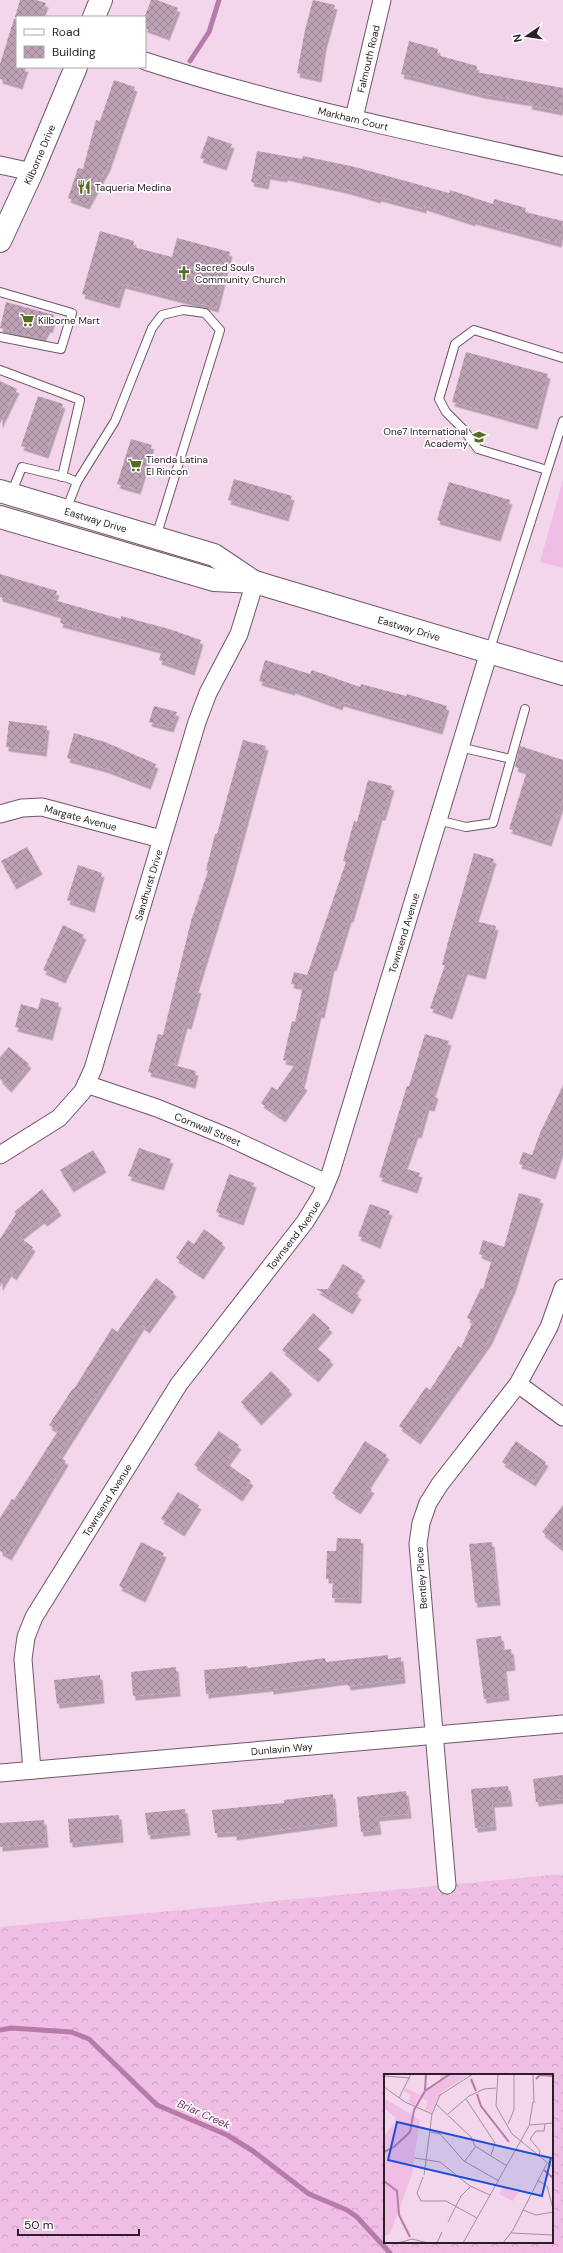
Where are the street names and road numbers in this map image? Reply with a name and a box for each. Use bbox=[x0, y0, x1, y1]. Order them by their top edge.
street label: Falmouth Road bbox=[354, 24, 383, 94]
street label: Markham Court bbox=[317, 104, 390, 133]
street label: Kilborne Drive bbox=[21, 122, 58, 187]
street label: Eastway Drive bbox=[63, 505, 129, 536]
street label: Eastway Drive bbox=[376, 613, 442, 644]
street label: Margate Avenue bbox=[43, 802, 119, 834]
street label: Sandhurst Drive bbox=[132, 848, 166, 922]
street label: Townsend Avenue bbox=[386, 891, 422, 975]
street label: Cornwall Street bbox=[172, 1110, 243, 1149]
street label: Townsend Avenue bbox=[264, 1198, 324, 1273]
street label: Townsend Avenue bbox=[80, 1461, 135, 1539]
street label: Bentley Place bbox=[413, 1546, 430, 1609]
street label: Dunlavin Way bbox=[251, 1740, 314, 1758]

